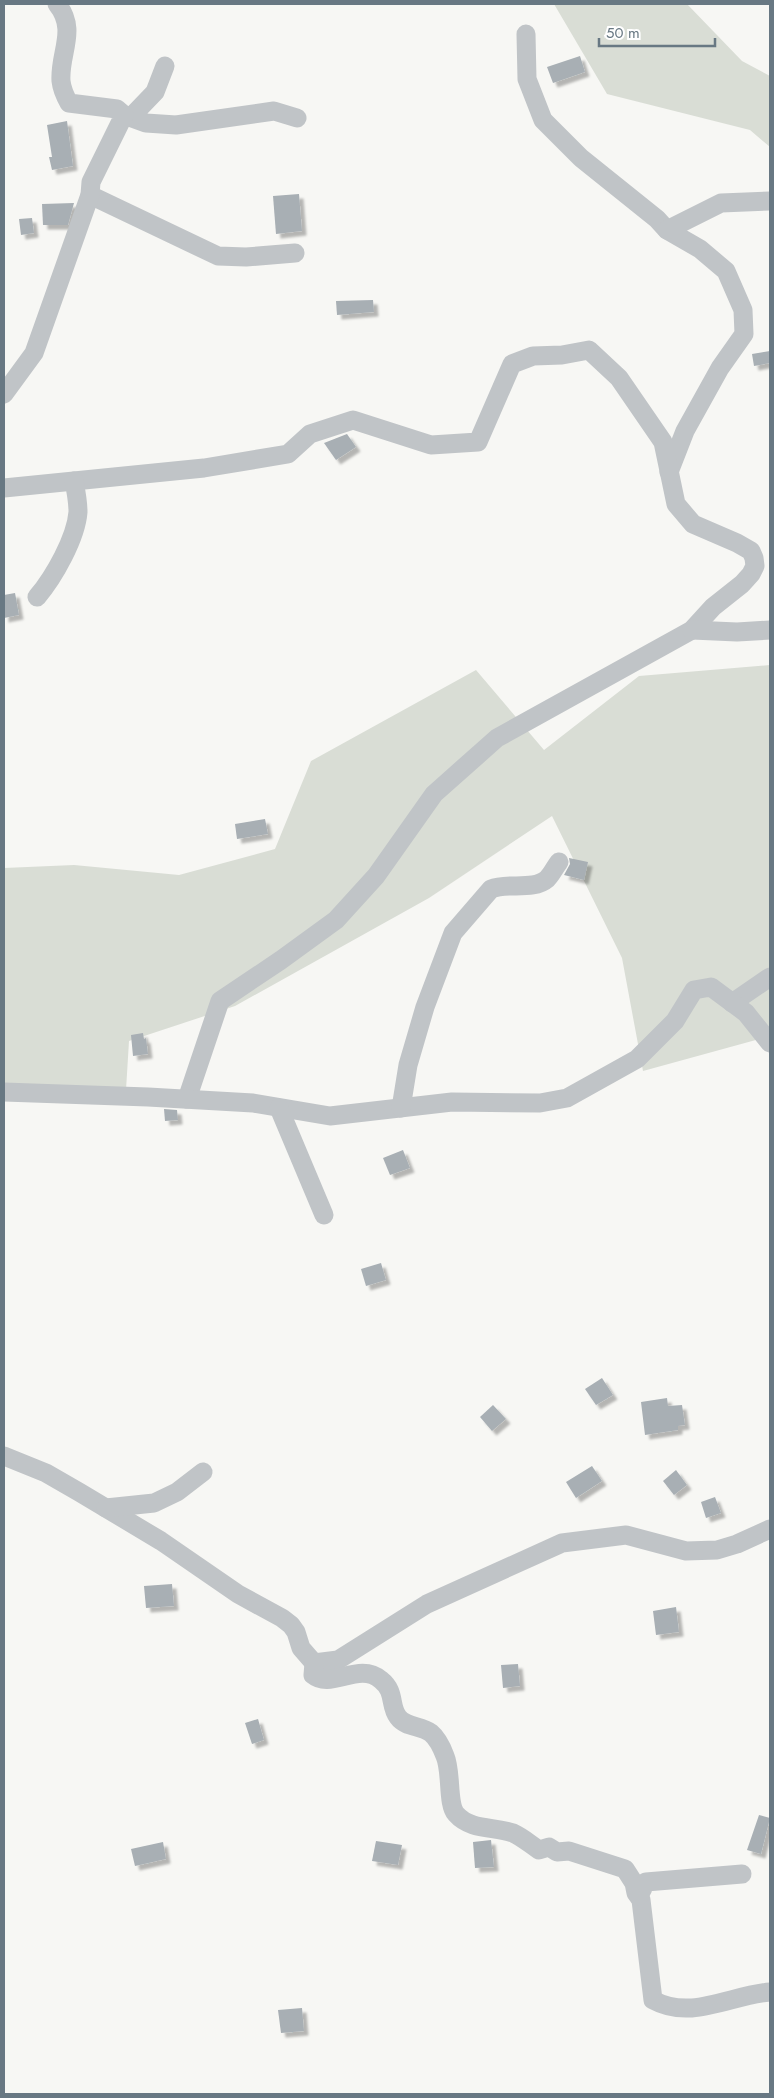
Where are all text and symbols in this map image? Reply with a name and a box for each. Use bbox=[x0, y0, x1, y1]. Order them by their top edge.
scale bar bbox=[599, 15, 715, 47]
text: 50 m bbox=[606, 22, 640, 44]

